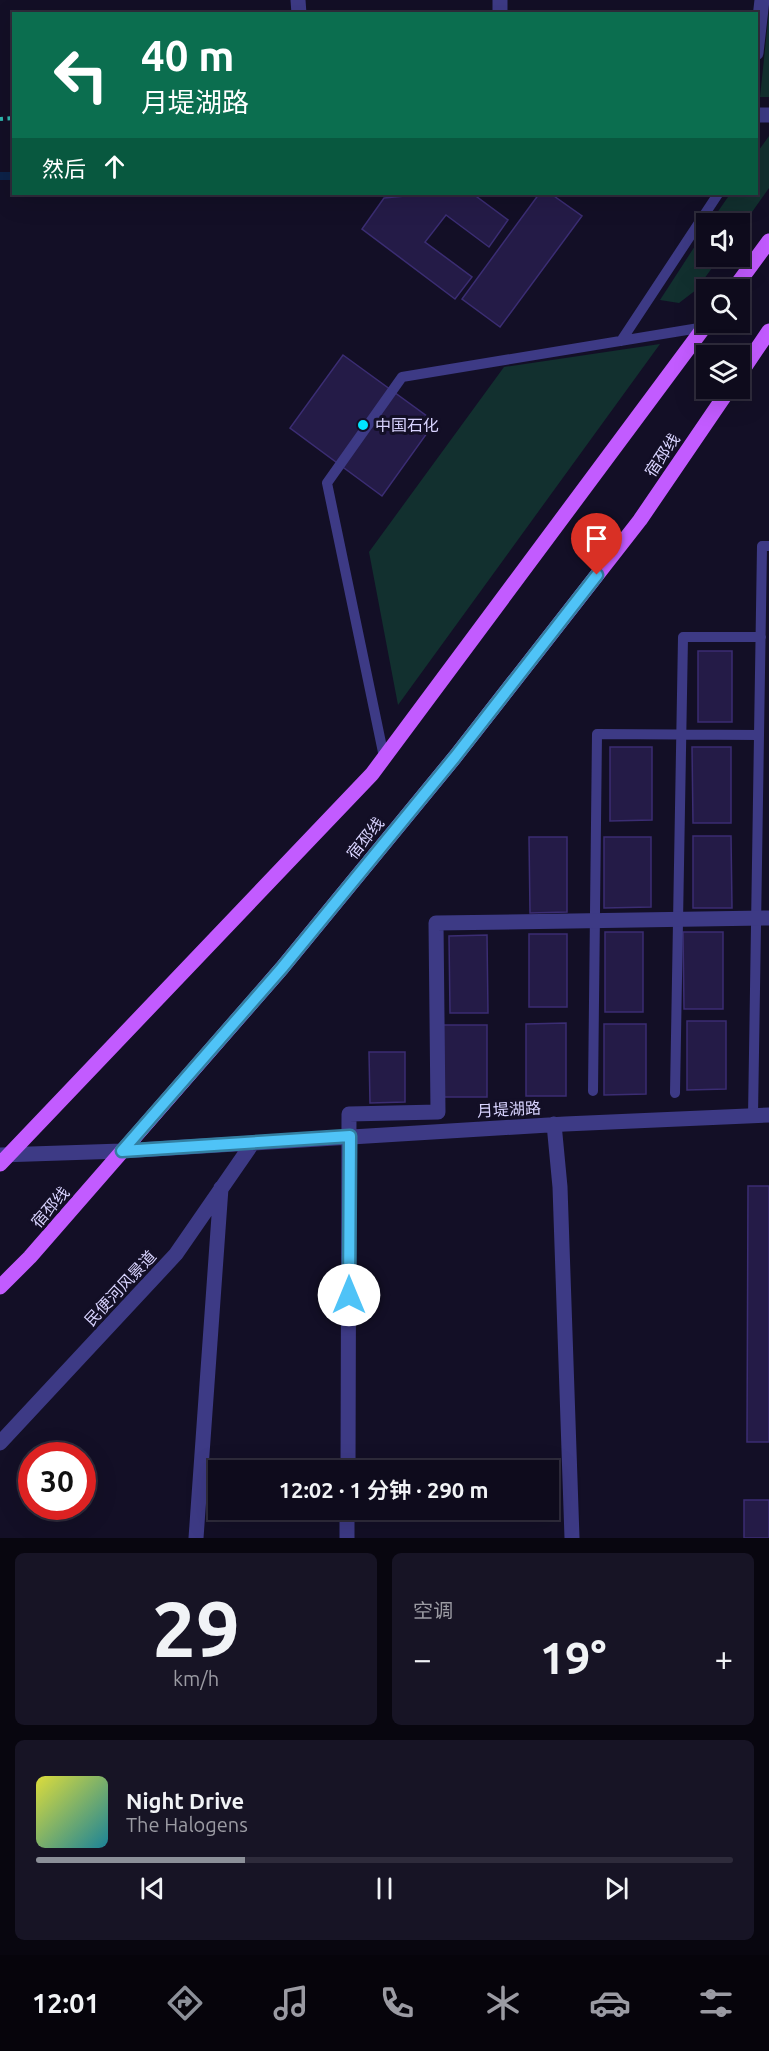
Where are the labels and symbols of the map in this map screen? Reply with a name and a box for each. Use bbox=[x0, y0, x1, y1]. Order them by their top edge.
place label: 中国石化 bbox=[375, 416, 439, 434]
marker: 中国石化 bbox=[356, 418, 370, 432]
street label: 宿邳线 bbox=[641, 430, 683, 480]
pin bbox=[571, 513, 622, 575]
street label: 宿邳线 bbox=[343, 814, 387, 862]
street label: 月堤湖路 bbox=[477, 1098, 541, 1120]
street label: 宿邳线 bbox=[27, 1183, 73, 1231]
street label: 民便河风景道 bbox=[81, 1247, 159, 1329]
position arrow bbox=[317, 1263, 381, 1327]
speed limit sign: 30 bbox=[18, 1442, 96, 1520]

